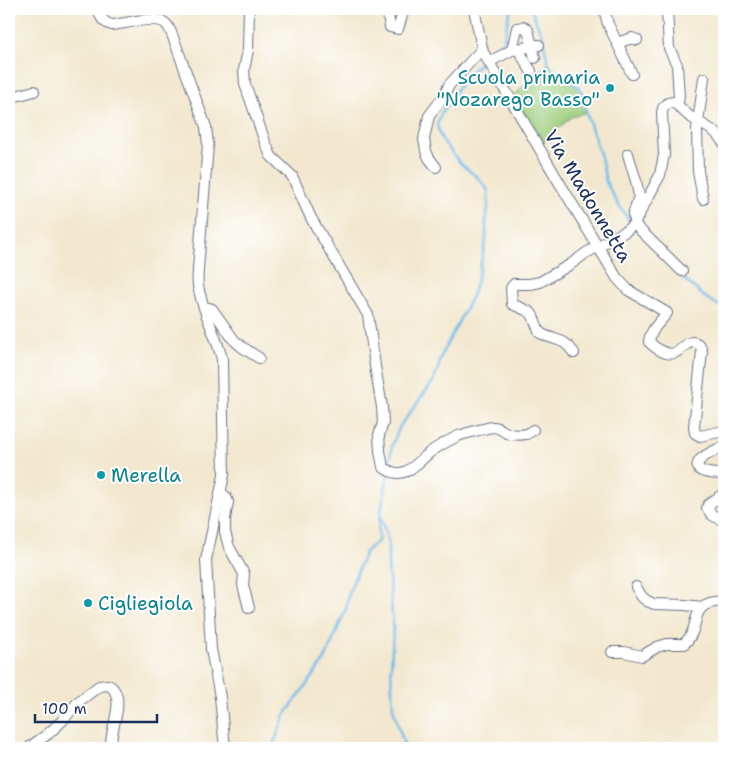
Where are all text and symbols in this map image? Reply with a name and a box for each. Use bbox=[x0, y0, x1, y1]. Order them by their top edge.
place label: Scuola primaria "Nozarego Basso" bbox=[436, 65, 600, 112]
marker: Scuola primaria "Nozarego Basso" bbox=[604, 82, 616, 94]
street label: Via Madonnetta bbox=[538, 125, 638, 267]
place label: Merella bbox=[111, 463, 181, 488]
marker: Merella bbox=[95, 469, 107, 481]
place label: Cigliegiola bbox=[98, 591, 193, 616]
marker: Cigliegiola bbox=[82, 597, 94, 609]
scale bar bbox=[35, 692, 158, 724]
text: 100 m bbox=[42, 699, 87, 719]

